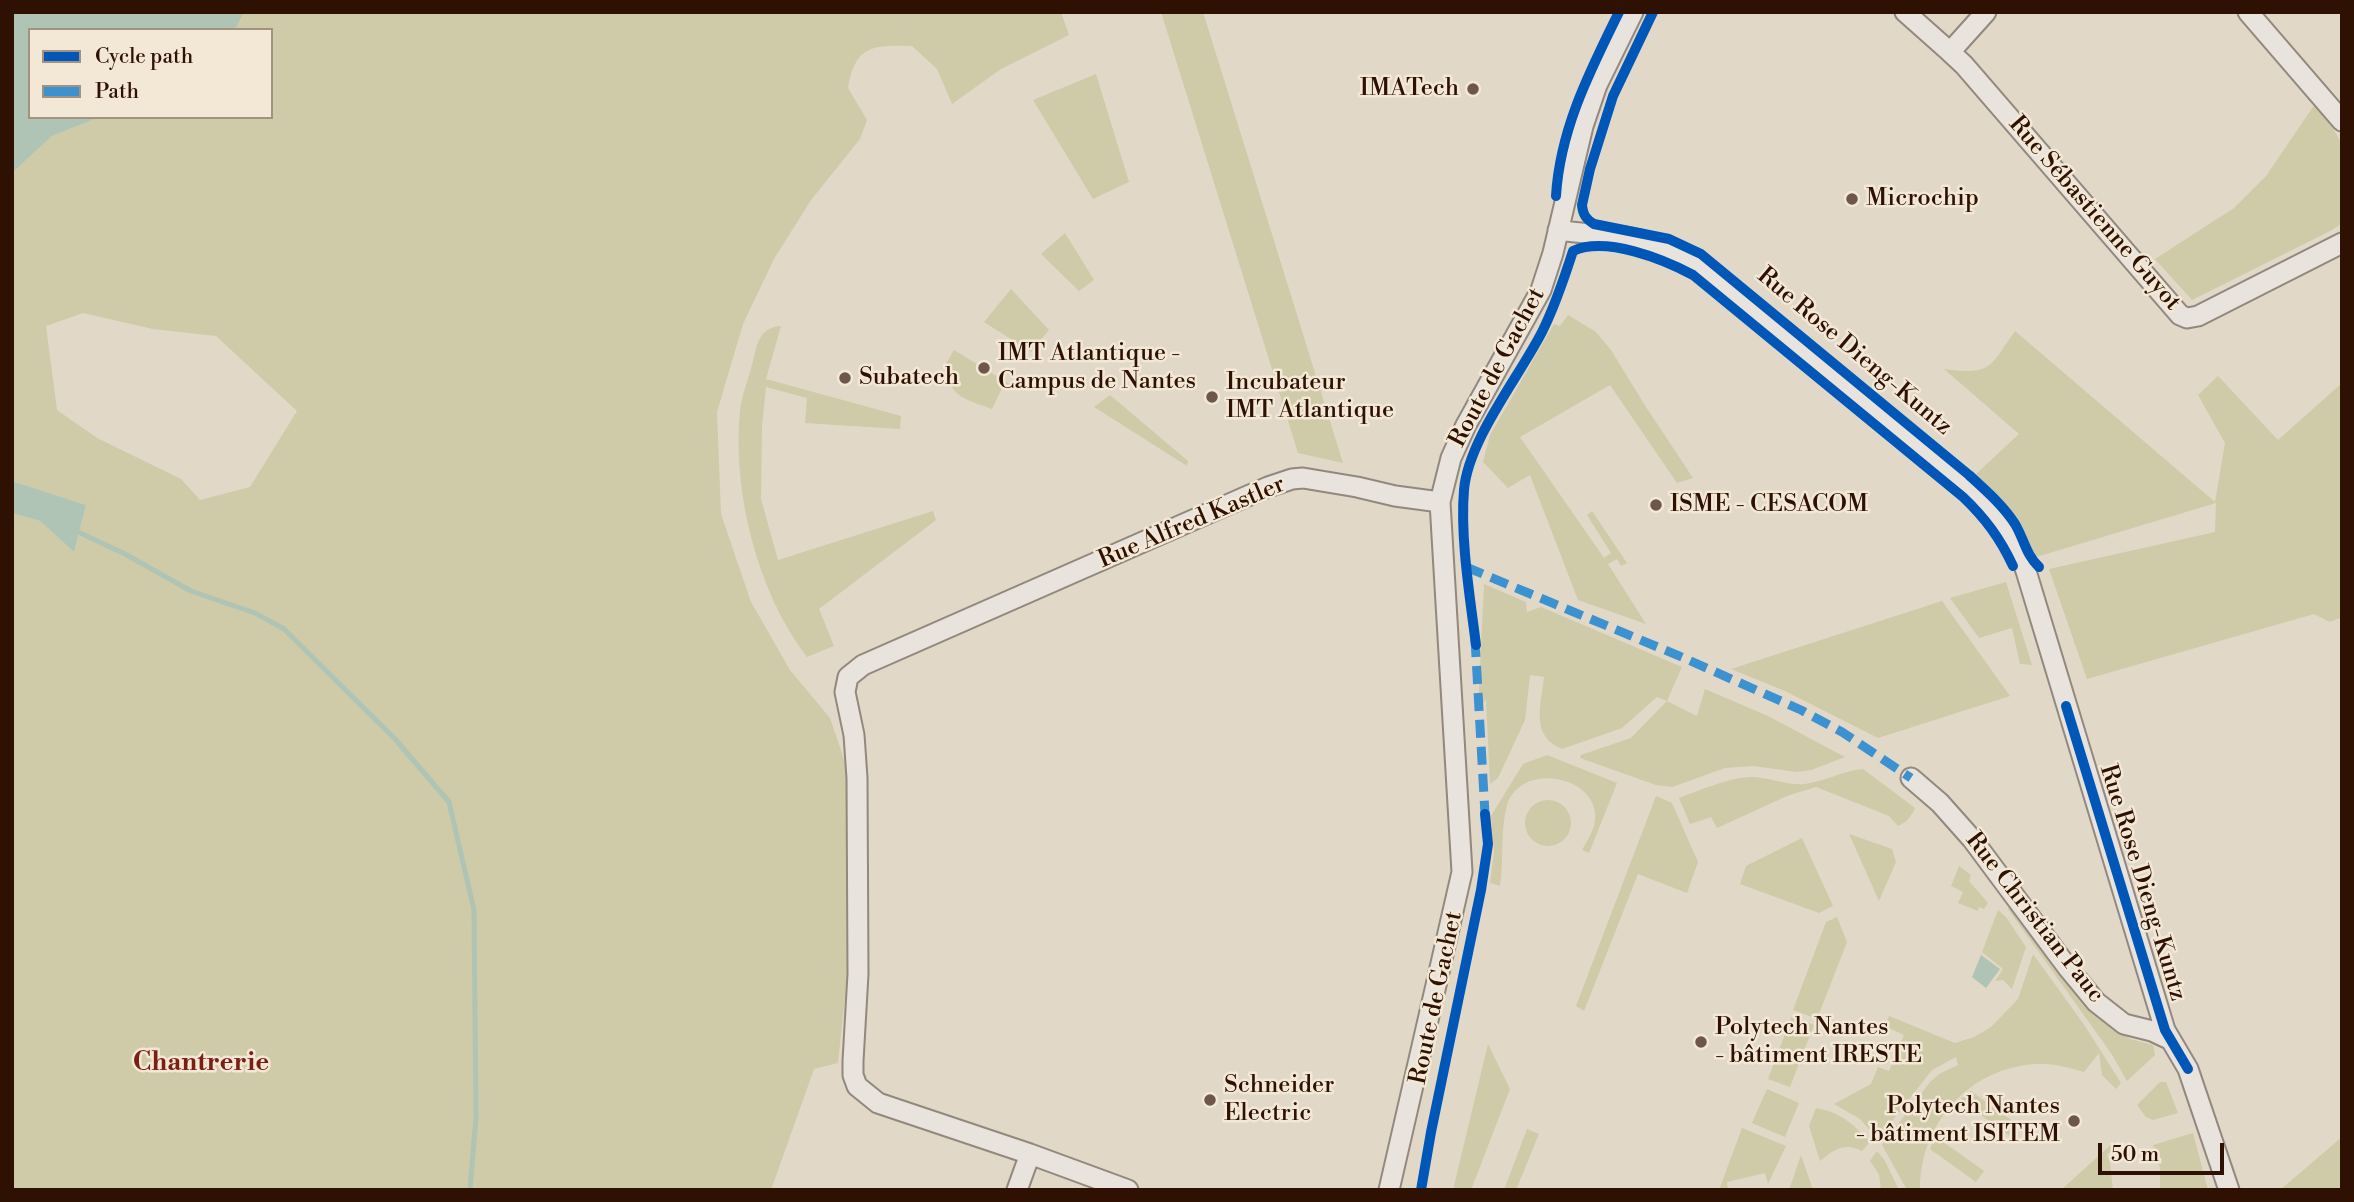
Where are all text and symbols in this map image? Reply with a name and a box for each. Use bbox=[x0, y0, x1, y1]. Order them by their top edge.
legend bbox=[28, 28, 273, 119]
text: Cycle path bbox=[95, 44, 193, 70]
place label: IMATech bbox=[1360, 75, 1459, 103]
text: Path bbox=[95, 79, 139, 105]
marker: IMATech bbox=[1465, 81, 1481, 97]
street label: Rue Sébastienne Guyot bbox=[2002, 111, 2186, 317]
place label: Microchip bbox=[1866, 185, 1979, 213]
marker: Microchip bbox=[1844, 191, 1860, 207]
street label: Rue Rose Dieng-Kuntz bbox=[1751, 262, 1957, 442]
street label: Route de Gachet bbox=[1444, 283, 1552, 453]
place label: IMT Atlantique - Campus de Nantes bbox=[998, 340, 1196, 396]
marker: IMT Atlantique - Campus de Nantes bbox=[976, 360, 992, 376]
place label: Subatech bbox=[859, 364, 959, 392]
place label: Incubateur IMT Atlantique bbox=[1226, 369, 1394, 425]
marker: Subatech bbox=[837, 370, 853, 386]
marker: Incubateur IMT Atlantique bbox=[1204, 389, 1220, 405]
street label: Rue Alfred Kastler bbox=[1094, 471, 1290, 575]
place label: ISME - CESACOM bbox=[1670, 491, 1868, 519]
marker: ISME - CESACOM bbox=[1648, 497, 1664, 513]
street label: Rue Rose Dieng-Kuntz bbox=[2092, 761, 2192, 1005]
street label: Rue Christian Pauc bbox=[1958, 827, 2110, 1009]
street label: Route de Gachet bbox=[1405, 909, 1469, 1087]
place label: Polytech Nantes - bâtiment IRESTE bbox=[1715, 1014, 1922, 1070]
marker: Polytech Nantes - bâtiment IRESTE bbox=[1693, 1034, 1709, 1050]
district label: Chantrerie bbox=[133, 1048, 269, 1080]
place label: Schneider Electric bbox=[1224, 1072, 1334, 1128]
marker: Schneider Electric bbox=[1202, 1092, 1218, 1108]
place label: Polytech Nantes - bâtiment ISITEM bbox=[1856, 1093, 2060, 1149]
marker: Polytech Nantes - bâtiment ISITEM bbox=[2066, 1113, 2082, 1129]
scale bar bbox=[2102, 1128, 2228, 1172]
text: 50 m bbox=[2111, 1142, 2159, 1168]

